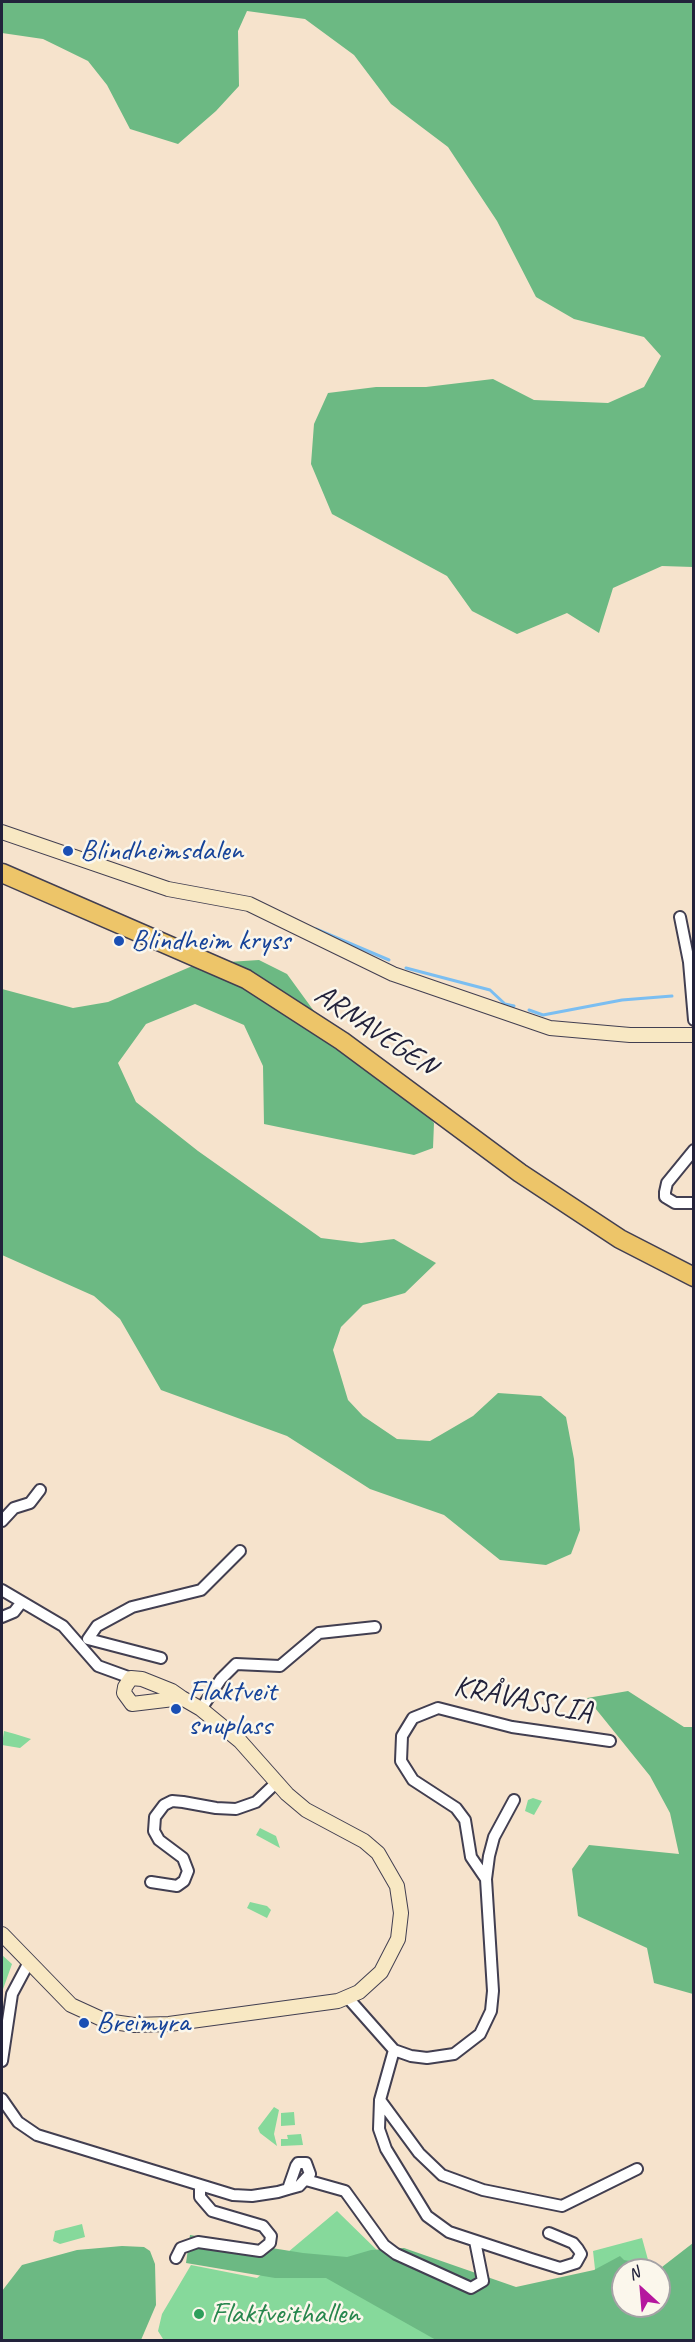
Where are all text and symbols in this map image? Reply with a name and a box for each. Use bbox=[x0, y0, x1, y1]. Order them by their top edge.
place label: Blindheimsdalen bbox=[80, 833, 243, 869]
marker: Blindheimsdalen bbox=[61, 844, 75, 858]
place label: Blindheim kryss bbox=[131, 923, 290, 959]
marker: Blindheim kryss bbox=[112, 934, 126, 948]
street label: ARNAVEGEN bbox=[307, 977, 443, 1085]
street label: KRÅVASSLIA bbox=[451, 1669, 595, 1731]
place label: Flaktveit snuplass bbox=[188, 1674, 276, 1744]
marker: Flaktveit snuplass bbox=[169, 1702, 183, 1716]
place label: Breimyra bbox=[96, 2005, 189, 2041]
marker: Breimyra bbox=[77, 2016, 91, 2030]
north arrow bbox=[611, 2258, 671, 2318]
text: N bbox=[625, 2262, 643, 2285]
place label: Flaktveithallen bbox=[211, 2296, 360, 2332]
marker: Flaktveithallen bbox=[192, 2307, 206, 2321]

